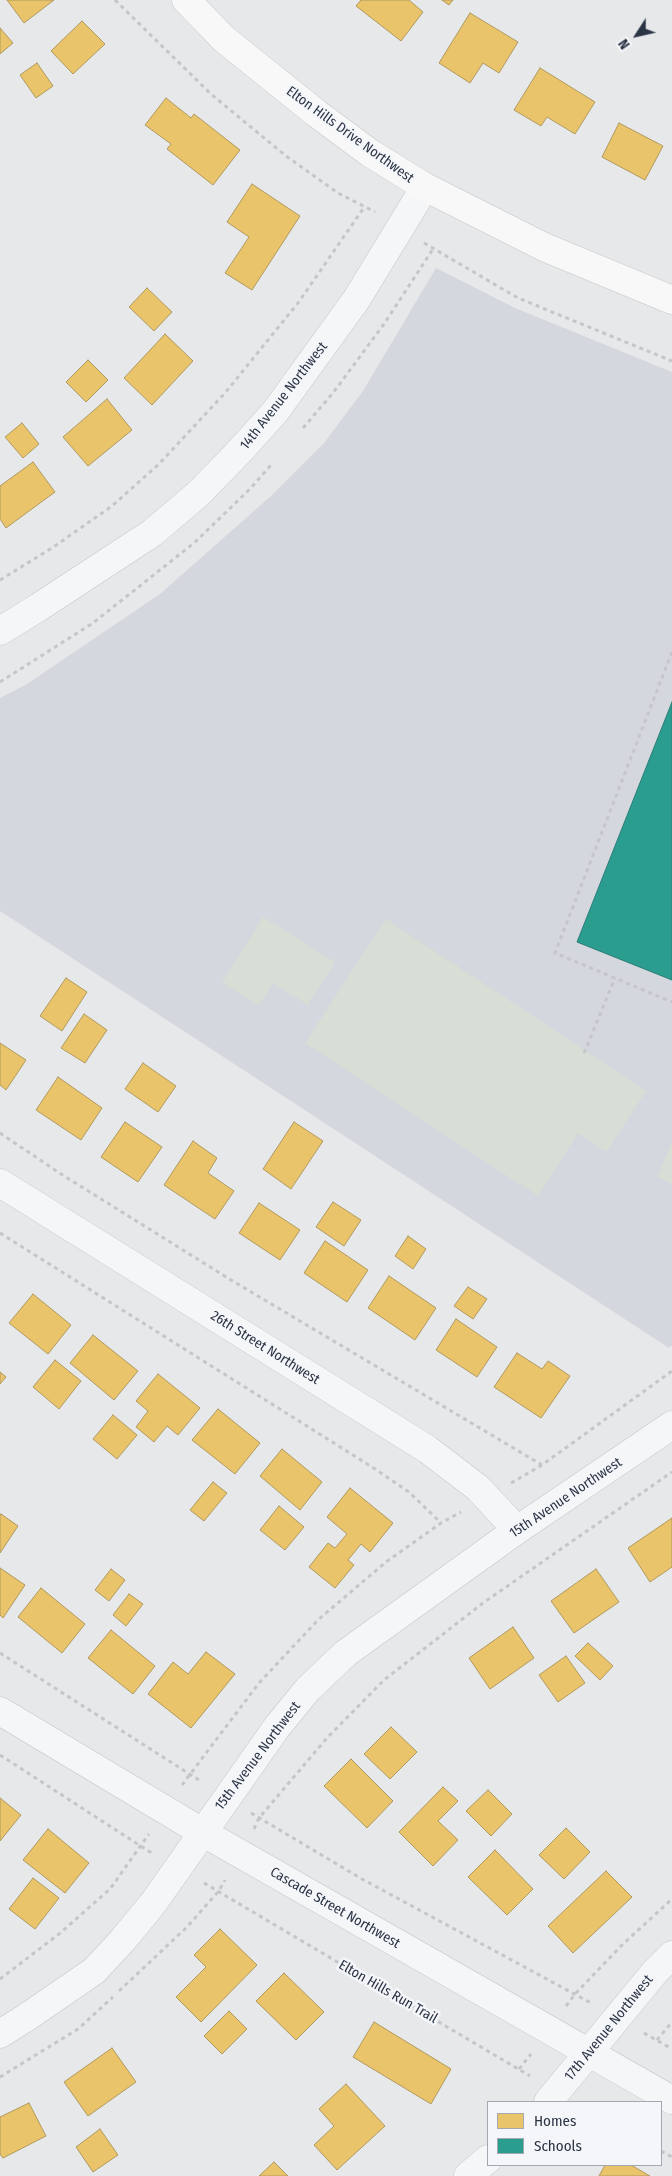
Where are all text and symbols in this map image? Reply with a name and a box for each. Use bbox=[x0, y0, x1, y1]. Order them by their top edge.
north arrow bbox=[612, 10, 662, 60]
text: N bbox=[615, 36, 634, 52]
street label: Elton Hills Drive Northwest bbox=[283, 83, 417, 187]
street label: 14th Avenue Northwest bbox=[237, 339, 331, 453]
street label: 26th Street Northwest bbox=[207, 1308, 323, 1388]
street label: 15th Avenue Northwest bbox=[507, 1454, 625, 1542]
street label: 15th Avenue Northwest bbox=[212, 1698, 304, 1814]
street label: Cascade Street Northwest bbox=[267, 1864, 403, 1952]
street label: Elton Hills Run Trail bbox=[336, 1957, 440, 2027]
street label: 17th Avenue Northwest bbox=[561, 1972, 657, 2084]
legend bbox=[487, 2101, 662, 2166]
text: Homes bbox=[534, 2112, 576, 2130]
text: Schools bbox=[534, 2137, 582, 2155]

